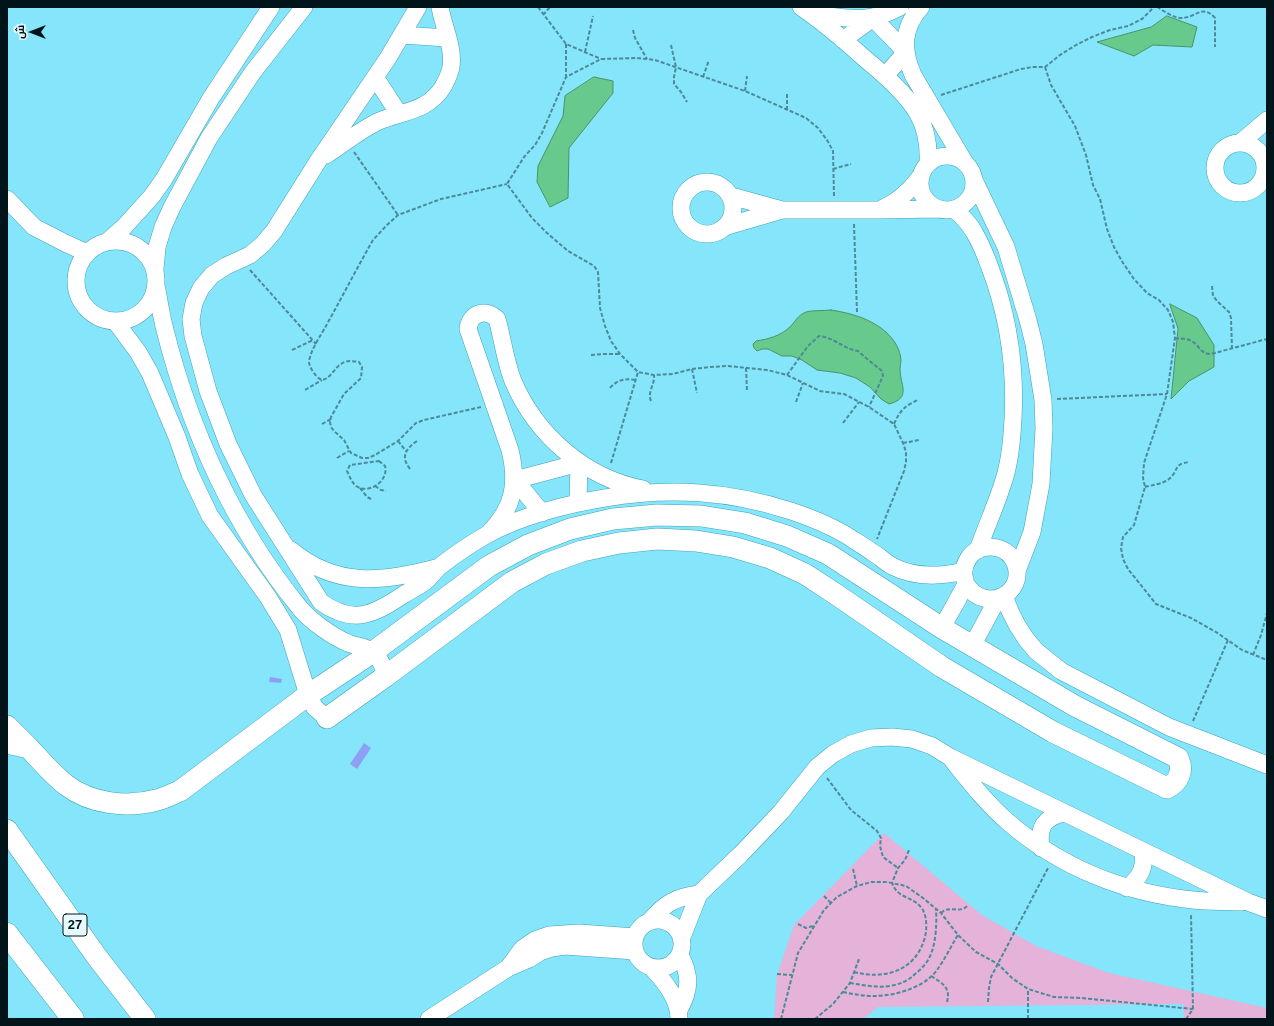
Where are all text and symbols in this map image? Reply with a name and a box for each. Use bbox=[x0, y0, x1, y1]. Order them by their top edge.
north arrow bbox=[12, 12, 52, 52]
text: ش bbox=[14, 25, 26, 39]
road number: 27 bbox=[63, 914, 87, 936]

